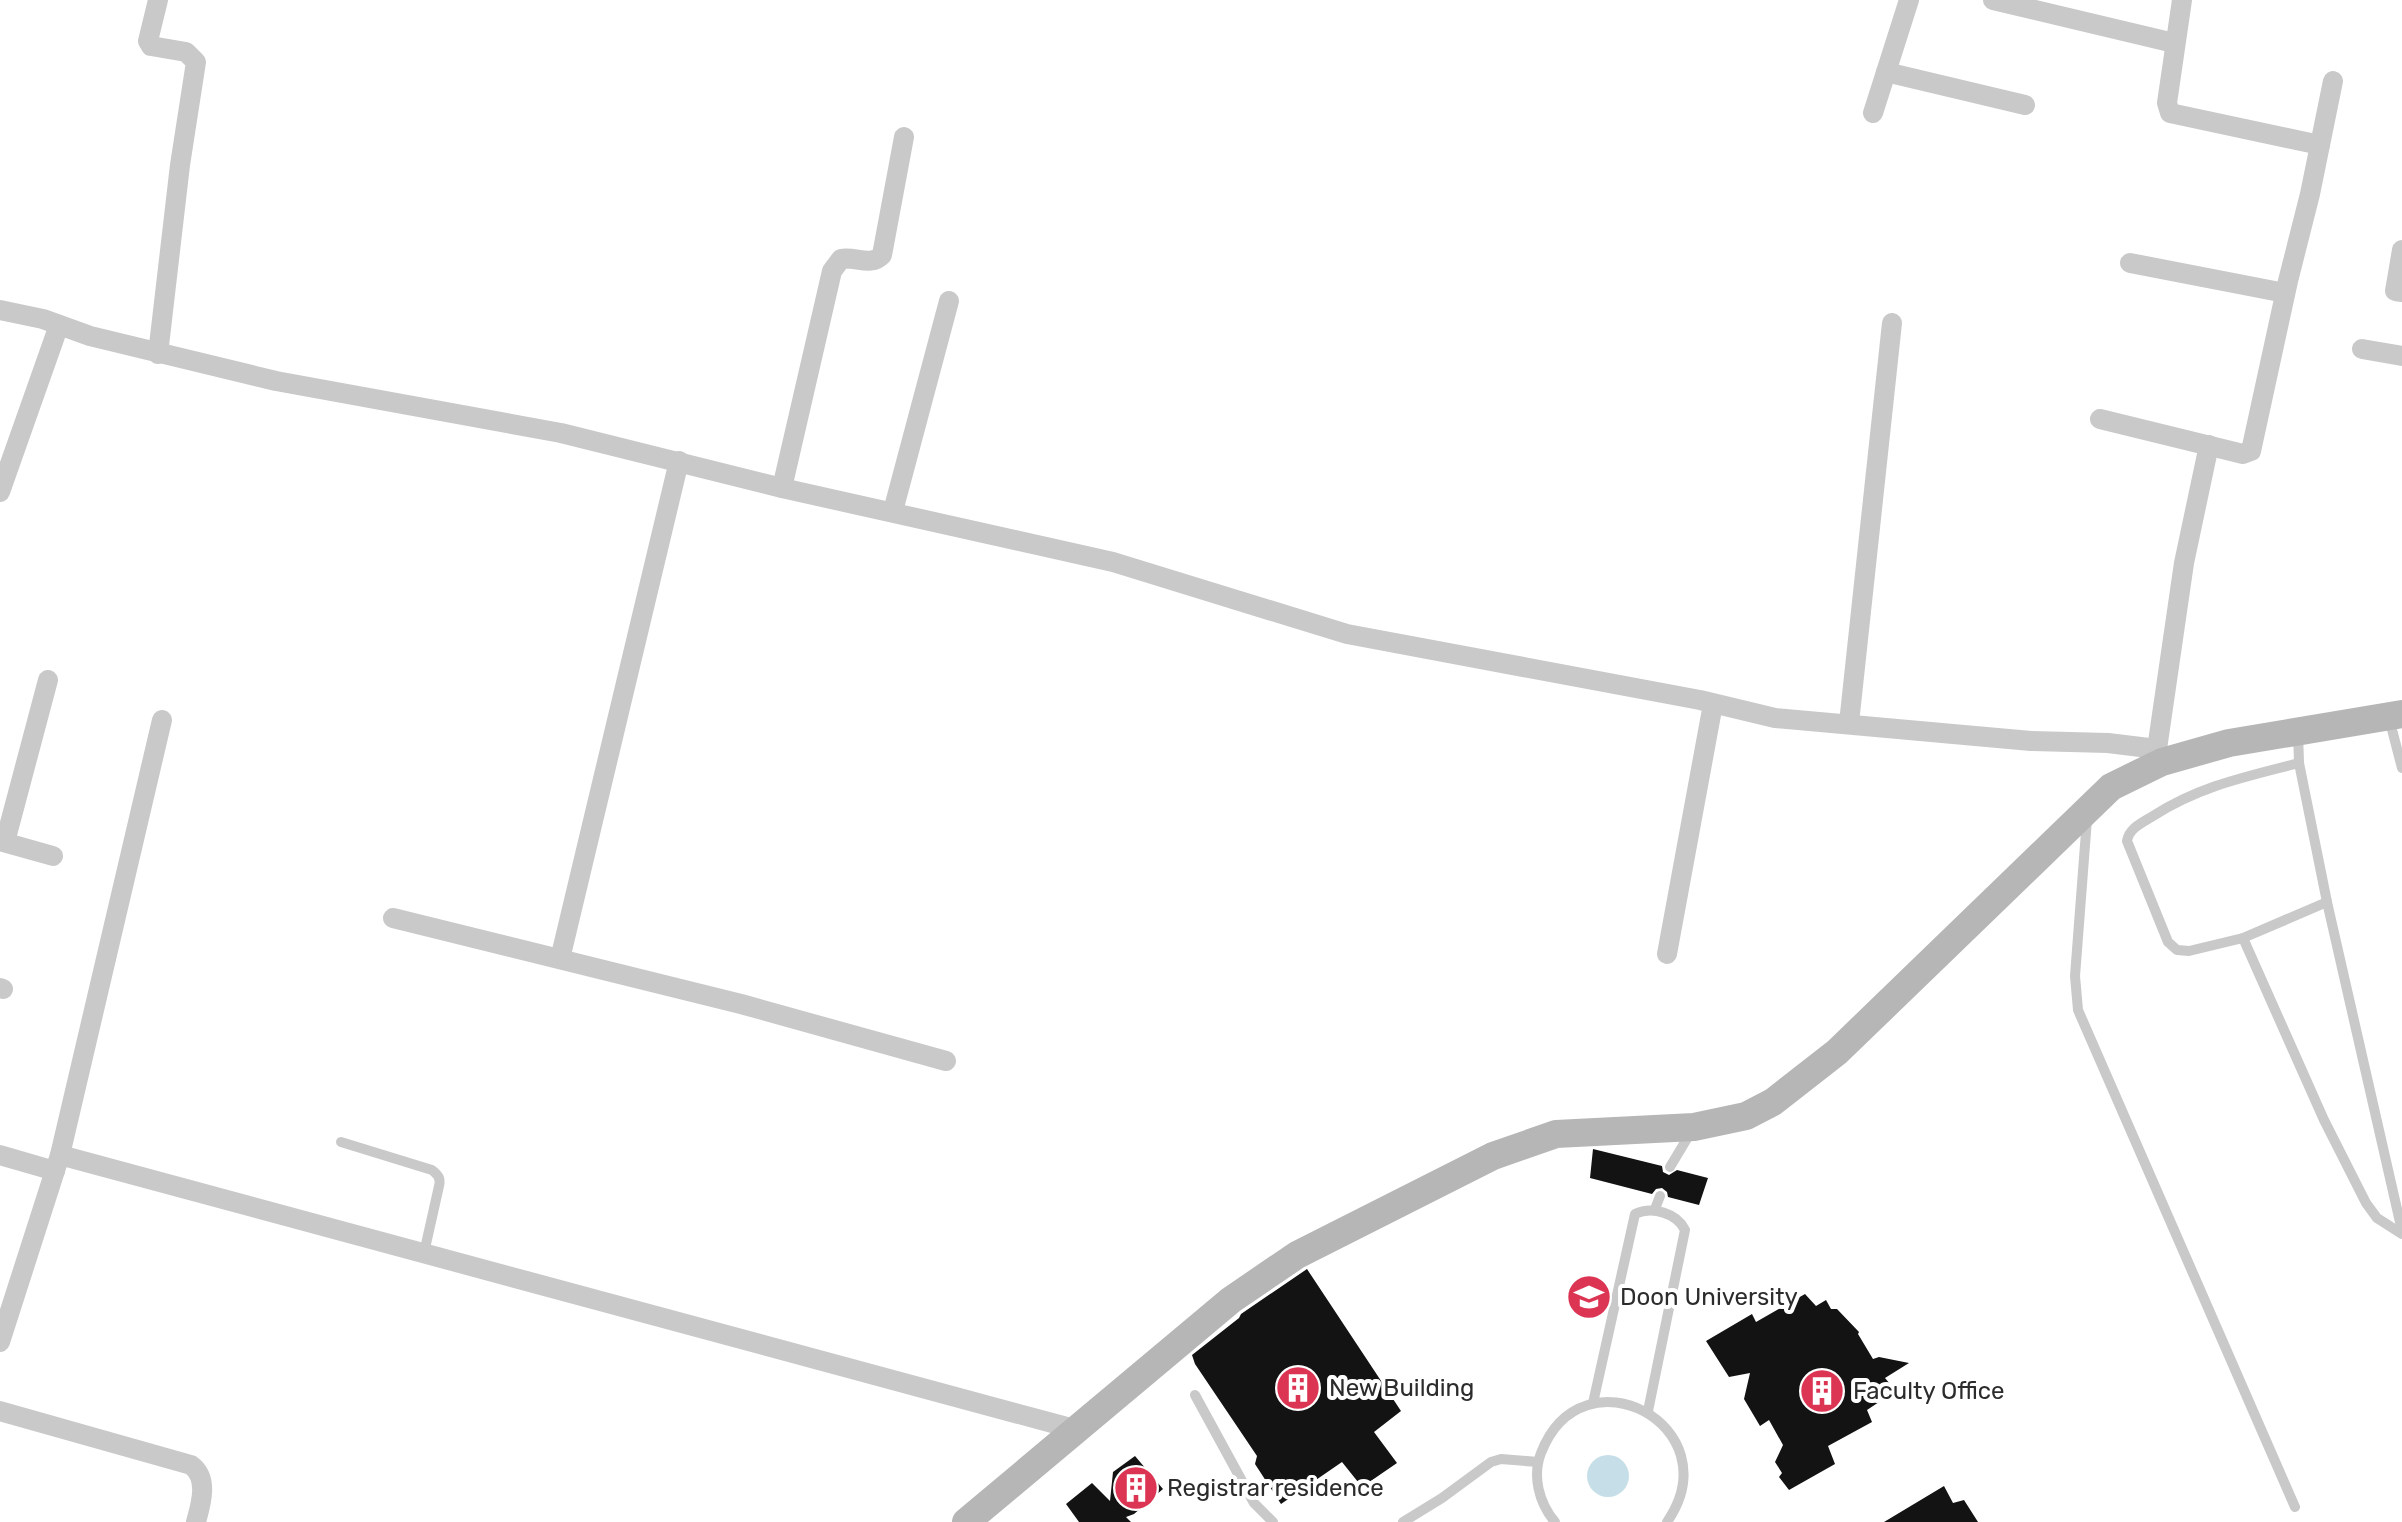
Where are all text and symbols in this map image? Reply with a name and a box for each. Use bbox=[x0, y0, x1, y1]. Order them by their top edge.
school or university icon: Doon University bbox=[1565, 1273, 1613, 1321]
place label: Doon University bbox=[1620, 1283, 1798, 1311]
building icon: New Building bbox=[1274, 1364, 1322, 1412]
building icon: Faculty Office bbox=[1798, 1367, 1846, 1415]
place label: New Building bbox=[1329, 1374, 1474, 1402]
place label: Faculty Office bbox=[1853, 1377, 2004, 1405]
building icon: Registrar residence bbox=[1112, 1464, 1160, 1512]
place label: Registrar residence bbox=[1167, 1474, 1384, 1502]

